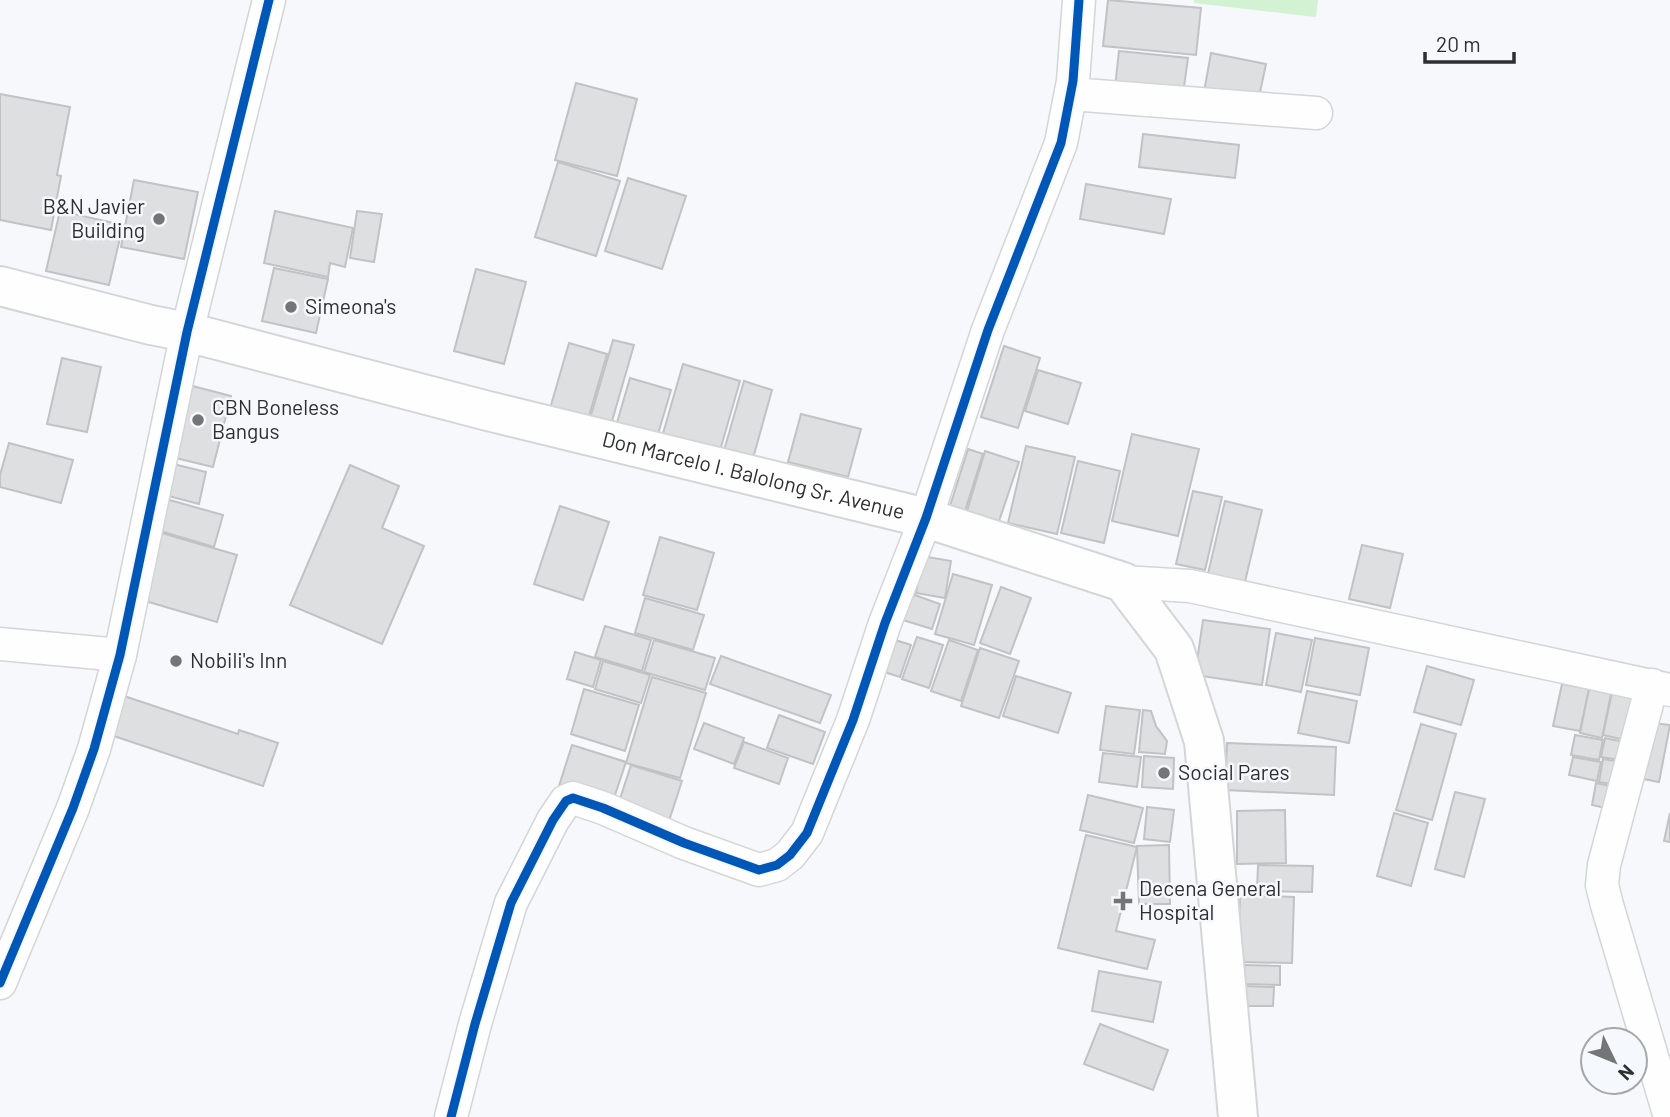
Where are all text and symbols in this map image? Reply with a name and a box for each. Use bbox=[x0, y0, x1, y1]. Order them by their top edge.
scale bar bbox=[1425, 21, 1514, 65]
text: 20 m bbox=[1436, 31, 1481, 56]
place label: B&N Javier Building bbox=[43, 193, 145, 242]
marker: B&N Javier Building bbox=[151, 211, 167, 227]
place label: Simeona's bbox=[305, 293, 396, 318]
marker: Simeona's bbox=[283, 299, 299, 315]
place label: CBN Boneless Bangus bbox=[212, 394, 339, 443]
marker: CBN Boneless Bangus bbox=[190, 412, 206, 428]
street label: Don Marcelo I. Balolong Sr. Avenue bbox=[600, 425, 908, 523]
place label: Nobili's Inn bbox=[190, 647, 287, 672]
marker: Nobili's Inn bbox=[168, 653, 184, 669]
place label: Social Pares bbox=[1178, 759, 1290, 784]
marker: Social Pares bbox=[1156, 765, 1172, 781]
place label: Decena General Hospital bbox=[1139, 875, 1281, 924]
marker: Decena General Hospital bbox=[1113, 891, 1133, 911]
north arrow bbox=[1579, 1026, 1649, 1096]
text: N bbox=[1614, 1060, 1640, 1085]

